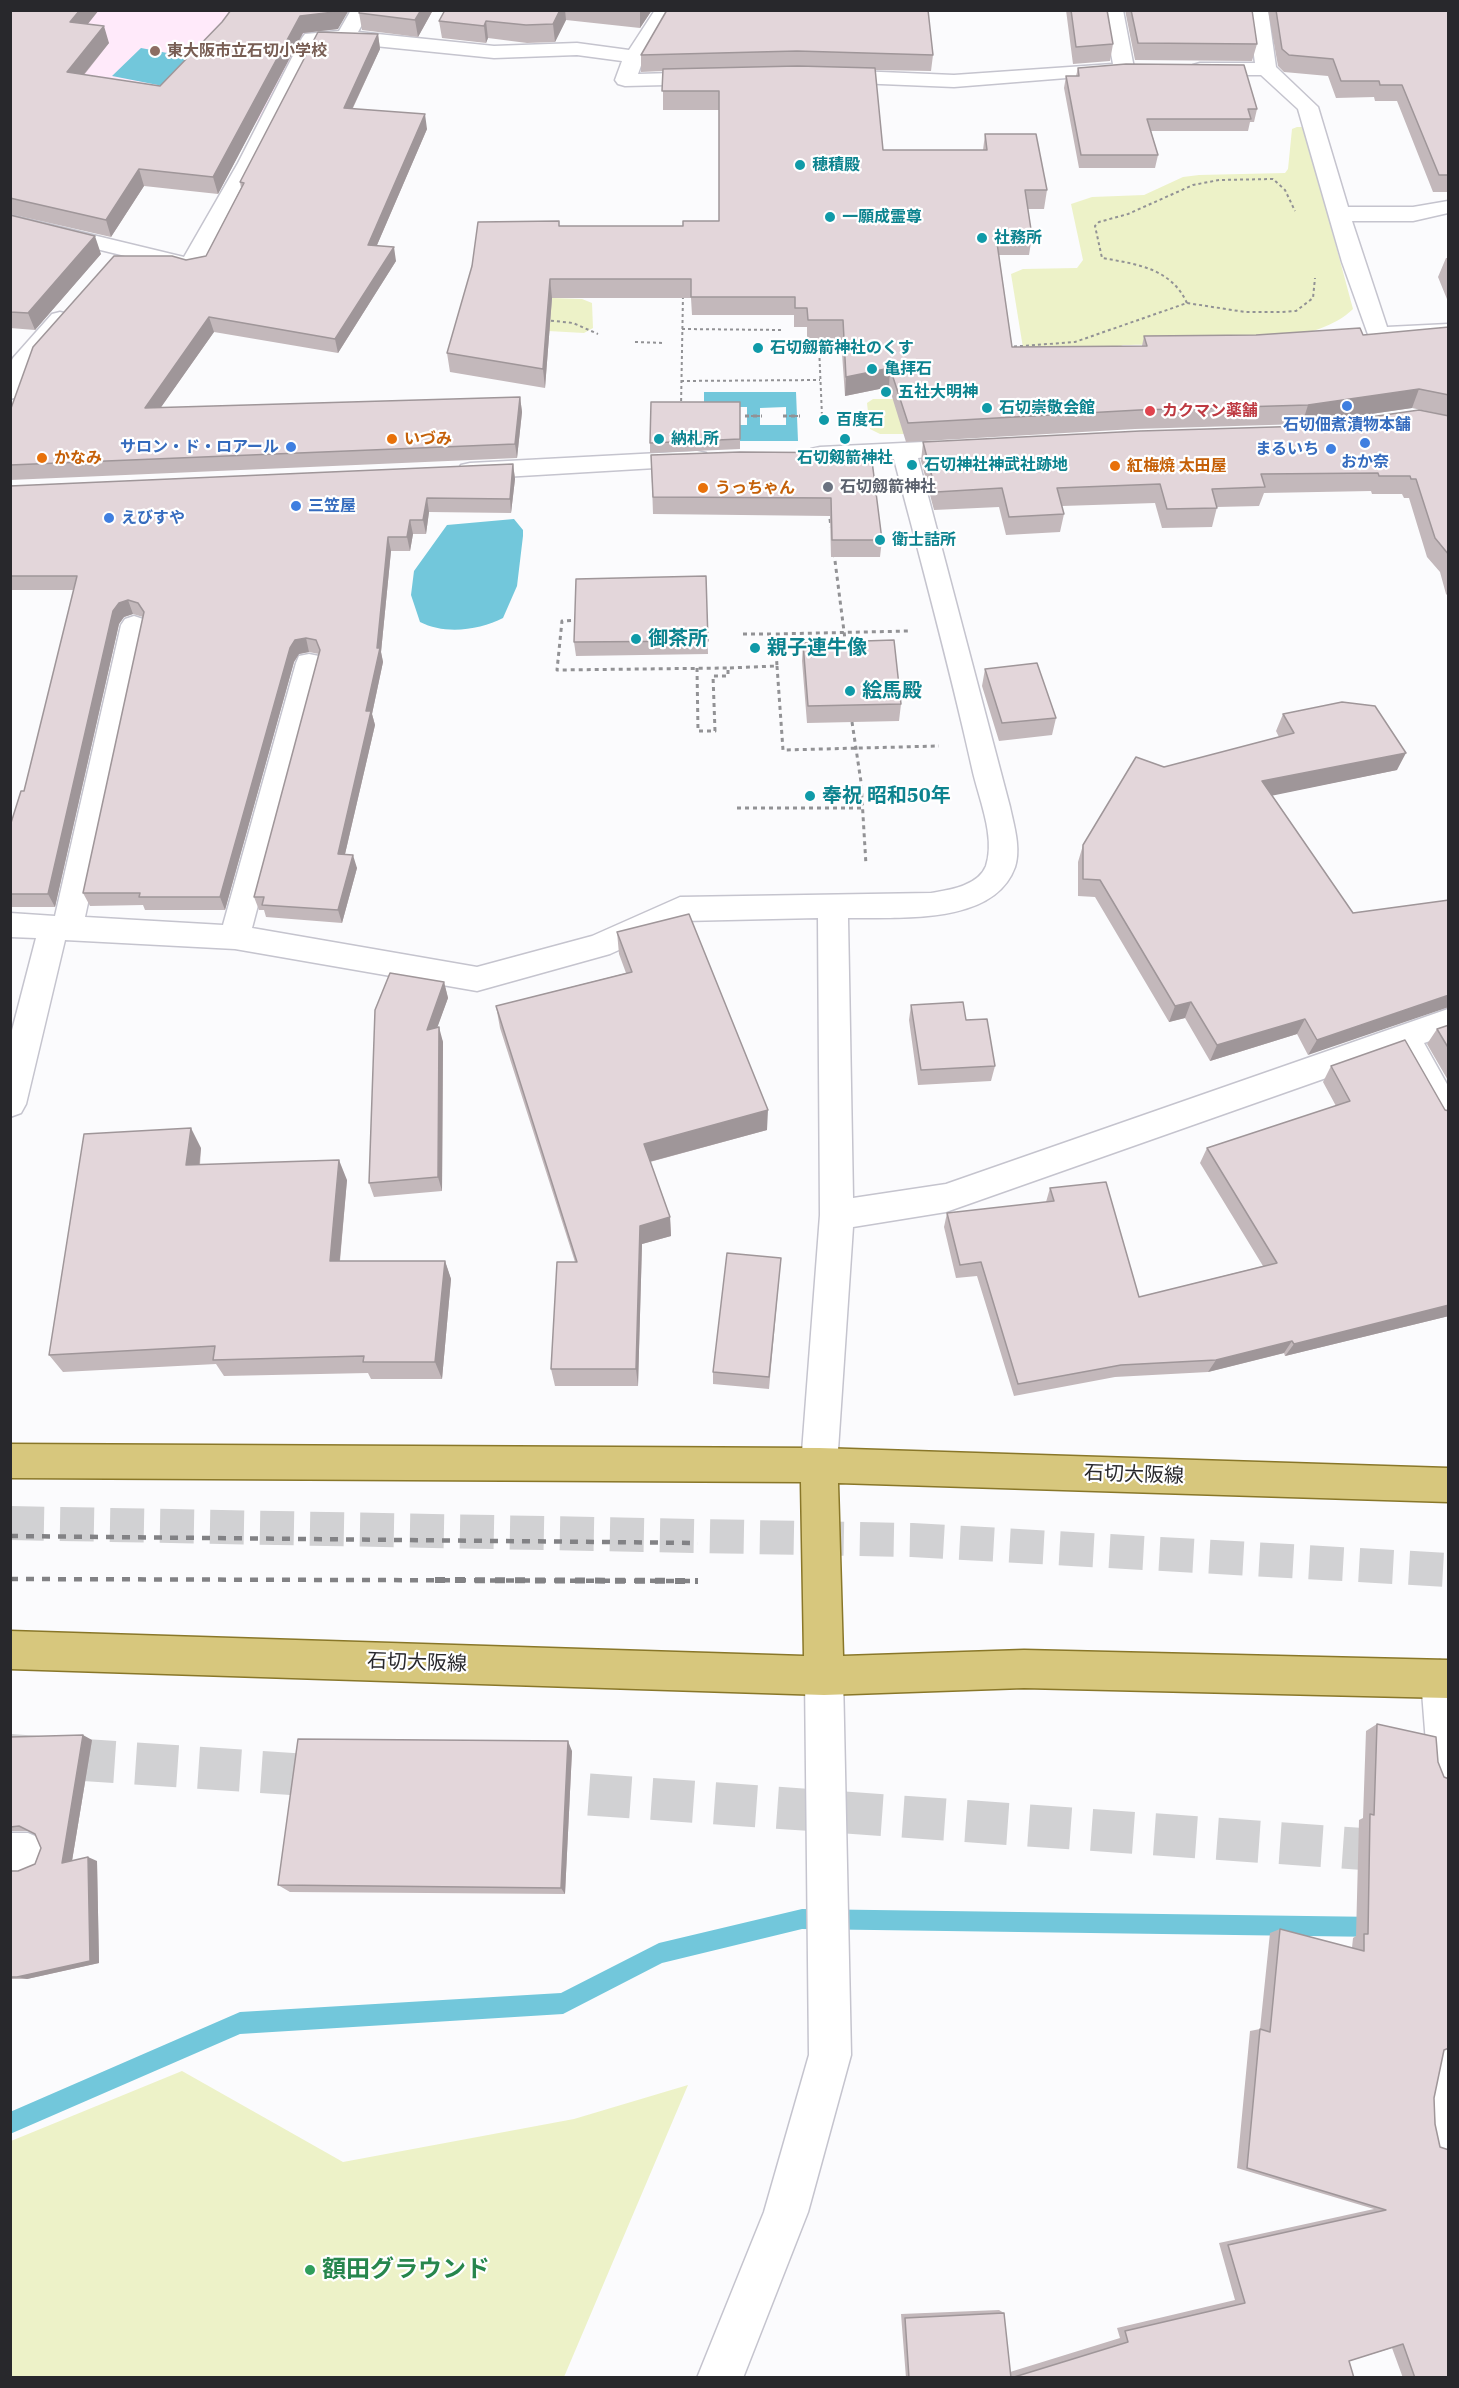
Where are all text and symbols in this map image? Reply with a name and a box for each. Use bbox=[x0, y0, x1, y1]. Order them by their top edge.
place label: 東大阪市立石切小学校 bbox=[167, 41, 327, 61]
marker: 東大阪市立石切小学校 bbox=[148, 44, 162, 58]
place label: 穂積殿 bbox=[812, 155, 860, 175]
marker: 穂積殿 bbox=[793, 158, 807, 172]
place label: 一願成霊尊 bbox=[842, 207, 922, 227]
marker: 一願成霊尊 bbox=[823, 210, 837, 224]
place label: 社務所 bbox=[994, 228, 1042, 248]
marker: 社務所 bbox=[975, 231, 989, 245]
place label: 石切劔箭神社のくす bbox=[770, 338, 914, 358]
marker: 石切劔箭神社のくす bbox=[751, 341, 765, 355]
place label: 亀拝石 bbox=[884, 359, 932, 379]
marker: 亀拝石 bbox=[865, 362, 879, 376]
place label: 五社大明神 bbox=[898, 382, 978, 402]
marker: 五社大明神 bbox=[879, 385, 893, 399]
place label: 石切崇敬会館 bbox=[999, 398, 1095, 418]
marker: 石切佃煮漬物本舗 bbox=[1340, 399, 1354, 413]
marker: 石切崇敬会館 bbox=[980, 401, 994, 415]
place label: カクマン薬舗 bbox=[1162, 401, 1258, 421]
marker: カクマン薬舗 bbox=[1143, 404, 1157, 418]
place label: 百度石 bbox=[836, 410, 884, 430]
marker: 百度石 bbox=[817, 413, 831, 427]
place label: 石切佃煮漬物本舗 bbox=[1283, 415, 1411, 435]
place label: いづみ bbox=[404, 429, 452, 449]
place label: 納札所 bbox=[671, 429, 719, 449]
marker: いづみ bbox=[385, 432, 399, 446]
marker: 納札所 bbox=[652, 432, 666, 446]
marker: 石切剱箭神社 bbox=[838, 432, 852, 446]
marker: おか奈 bbox=[1358, 436, 1372, 450]
place label: サロン・ド・ロアール bbox=[120, 437, 279, 457]
place label: まるいち bbox=[1255, 439, 1319, 459]
marker: サロン・ド・ロアール bbox=[284, 440, 298, 454]
marker: まるいち bbox=[1324, 442, 1338, 456]
place label: かなみ bbox=[54, 448, 102, 468]
place label: 石切剱箭神社 bbox=[797, 448, 893, 468]
marker: かなみ bbox=[35, 451, 49, 465]
place label: おか奈 bbox=[1341, 452, 1389, 472]
place label: 石切神社神武社跡地 bbox=[924, 455, 1068, 475]
place label: 紅梅焼 太田屋 bbox=[1127, 456, 1227, 476]
marker: 石切神社神武社跡地 bbox=[905, 458, 919, 472]
marker: 紅梅焼 太田屋 bbox=[1108, 459, 1122, 473]
place label: 石切劔箭神社 bbox=[840, 477, 936, 497]
place label: うっちゃん bbox=[715, 478, 795, 498]
marker: 石切劔箭神社 bbox=[821, 480, 835, 494]
marker: うっちゃん bbox=[696, 481, 710, 495]
place label: 三笠屋 bbox=[308, 496, 356, 516]
marker: 三笠屋 bbox=[289, 499, 303, 513]
place label: えびすや bbox=[121, 508, 185, 528]
marker: えびすや bbox=[102, 511, 116, 525]
place label: 衛士詰所 bbox=[892, 530, 956, 550]
marker: 衛士詰所 bbox=[873, 533, 887, 547]
place label: 御茶所 bbox=[648, 627, 708, 651]
marker: 御茶所 bbox=[629, 632, 643, 646]
place label: 親子連牛像 bbox=[767, 636, 867, 660]
marker: 親子連牛像 bbox=[748, 641, 762, 655]
place label: 絵馬殿 bbox=[862, 679, 922, 703]
marker: 絵馬殿 bbox=[843, 684, 857, 698]
place label: 奉祝 昭和50年 bbox=[822, 784, 951, 808]
marker: 奉祝 昭和50年 bbox=[803, 789, 817, 803]
street label: 石切大阪線 bbox=[1084, 1461, 1184, 1489]
street label: 石切大阪線 bbox=[367, 1649, 467, 1677]
place label: 額田グラウンド bbox=[322, 2256, 490, 2284]
marker: 額田グラウンド bbox=[303, 2263, 317, 2277]

